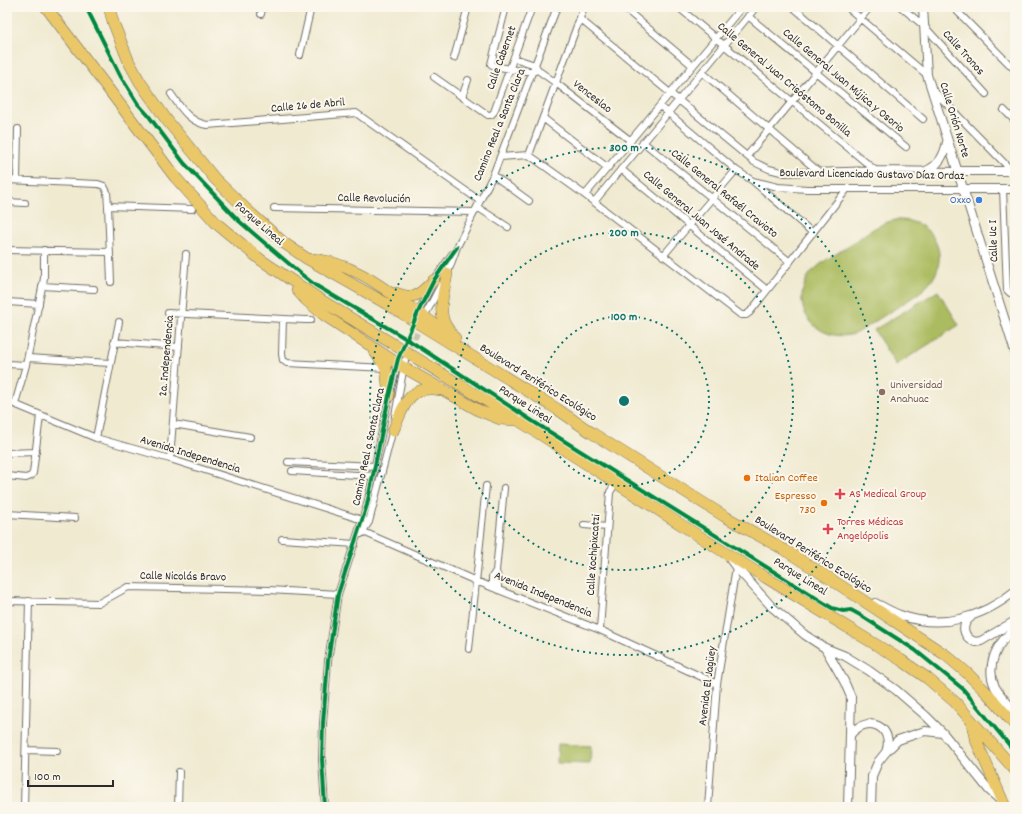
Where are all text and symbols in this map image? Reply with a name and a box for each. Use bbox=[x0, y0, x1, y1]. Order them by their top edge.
street label: Calle General Juan Crisóstomo Bonilla bbox=[713, 19, 855, 142]
street label: Calle Cabernet bbox=[483, 23, 522, 92]
street label: Calle General Juan Mújica y Osorio bbox=[778, 25, 908, 137]
street label: Calle Tronos bbox=[938, 27, 988, 79]
street label: Camino Real a Santa Clara bbox=[470, 66, 531, 184]
street label: Venceslao bbox=[569, 76, 615, 118]
street label: Calle Orión Norte bbox=[934, 80, 974, 160]
street label: Calle 26 de Abril bbox=[270, 94, 346, 118]
text: 300 m bbox=[609, 140, 639, 157]
street label: Calle General Rafaél Cravioto bbox=[667, 145, 781, 243]
street label: Boulevard Licenciado Gustavo Díaz Ordaz bbox=[779, 165, 965, 185]
street label: Calle General Juan José Andrade bbox=[639, 167, 763, 275]
street label: Calle Revolución bbox=[338, 190, 411, 208]
place label: Oxxo bbox=[950, 192, 971, 209]
marker: Oxxo bbox=[974, 195, 984, 205]
street label: Parque Lineal bbox=[231, 198, 288, 250]
street label: Calle Uc I bbox=[985, 219, 1003, 262]
text: 200 m bbox=[609, 225, 639, 242]
text: 100 m bbox=[611, 309, 637, 326]
street label: 2a. Independencia bbox=[155, 314, 179, 397]
street label: Boulevard Periférico Ecológico bbox=[476, 340, 600, 426]
place label: Universidad Anahuac bbox=[890, 377, 942, 408]
street label: Parque Lineal bbox=[495, 381, 555, 429]
street label: Camino Real a Santa Clara bbox=[348, 386, 390, 508]
marker: Universidad Anahuac bbox=[877, 387, 887, 397]
centre of rings bbox=[617, 394, 631, 408]
street label: Avenida Independencia bbox=[138, 432, 243, 478]
place label: Italian Coffee bbox=[755, 470, 818, 487]
marker: Italian Coffee bbox=[742, 473, 752, 483]
place label: AS Medical Group bbox=[849, 486, 926, 503]
place label: Espresso 730 bbox=[775, 488, 816, 519]
marker: AS Medical Group bbox=[834, 488, 846, 500]
marker: Espresso 730 bbox=[819, 498, 829, 508]
street label: Boulevard Periférico Ecológico bbox=[751, 512, 875, 598]
street label: Calle Xochipixcatzi bbox=[583, 514, 605, 596]
place label: Torres Médicas Angelópolis bbox=[837, 514, 904, 545]
marker: Torres Médicas Angelópolis bbox=[822, 523, 834, 535]
street label: Parque Lineal bbox=[770, 554, 830, 600]
street label: Calle Nicolás Bravo bbox=[140, 568, 226, 586]
street label: Avenida Independencia bbox=[492, 568, 595, 623]
street label: Avenida El Jagüey bbox=[695, 644, 721, 727]
scale bar bbox=[28, 762, 113, 788]
text: 100 m bbox=[34, 769, 61, 786]

